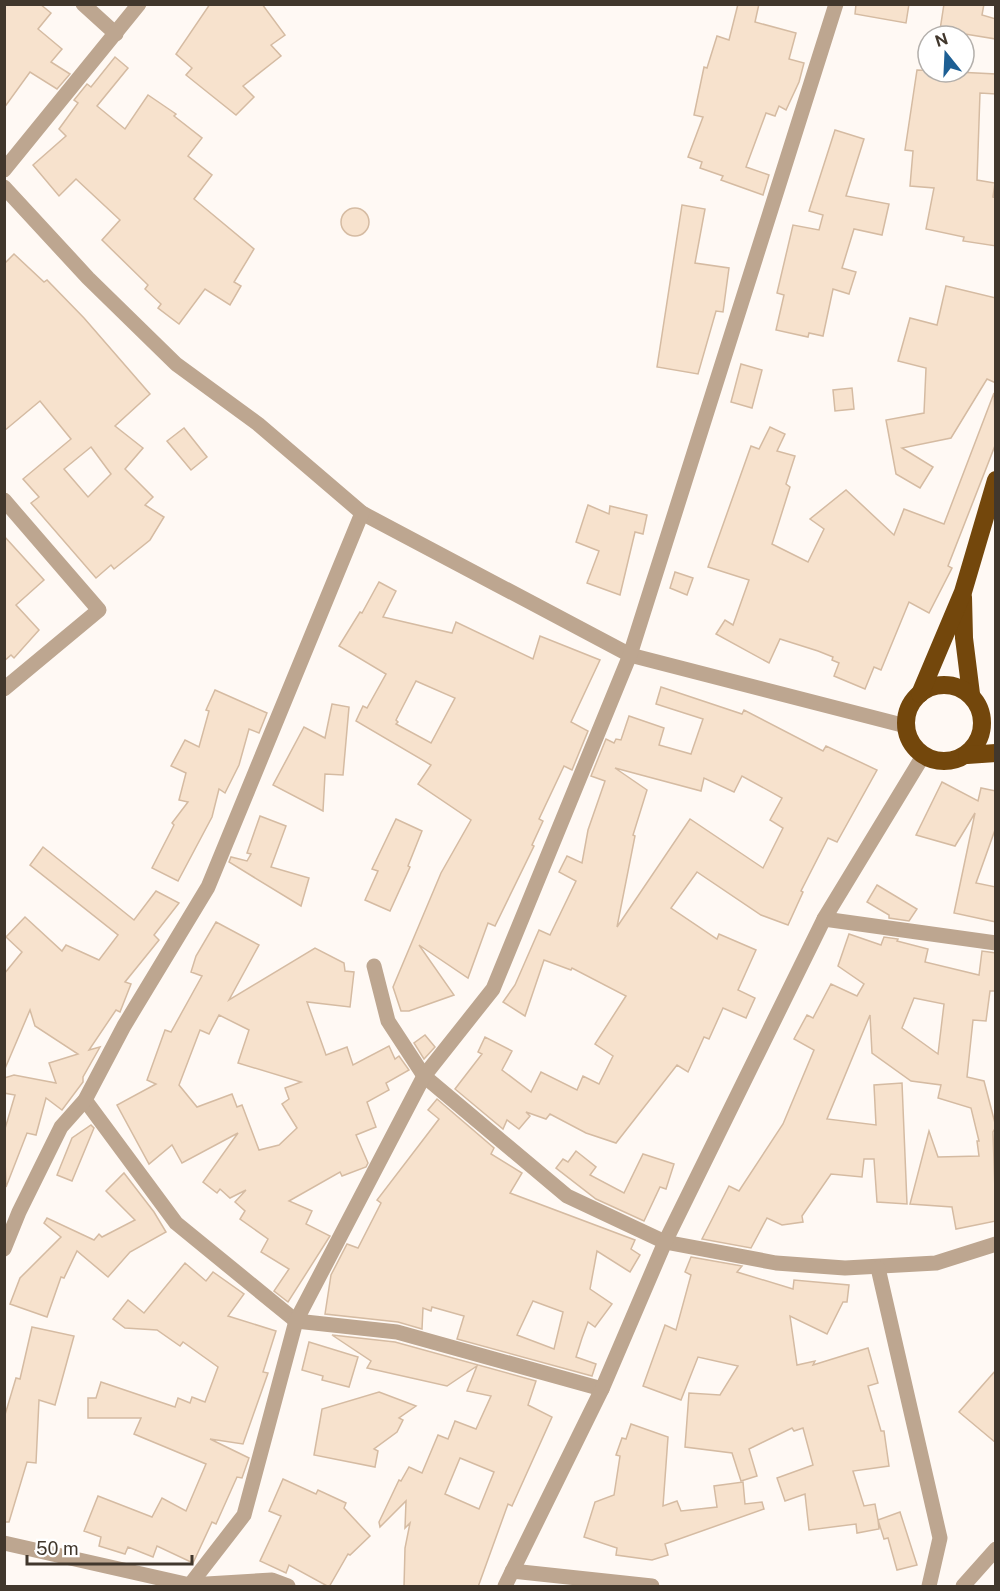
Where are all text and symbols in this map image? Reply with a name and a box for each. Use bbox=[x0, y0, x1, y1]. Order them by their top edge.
north arrow bbox=[916, 24, 976, 84]
text: N bbox=[933, 29, 950, 51]
scale bar bbox=[27, 1528, 192, 1566]
text: 50 m bbox=[36, 1538, 79, 1559]

